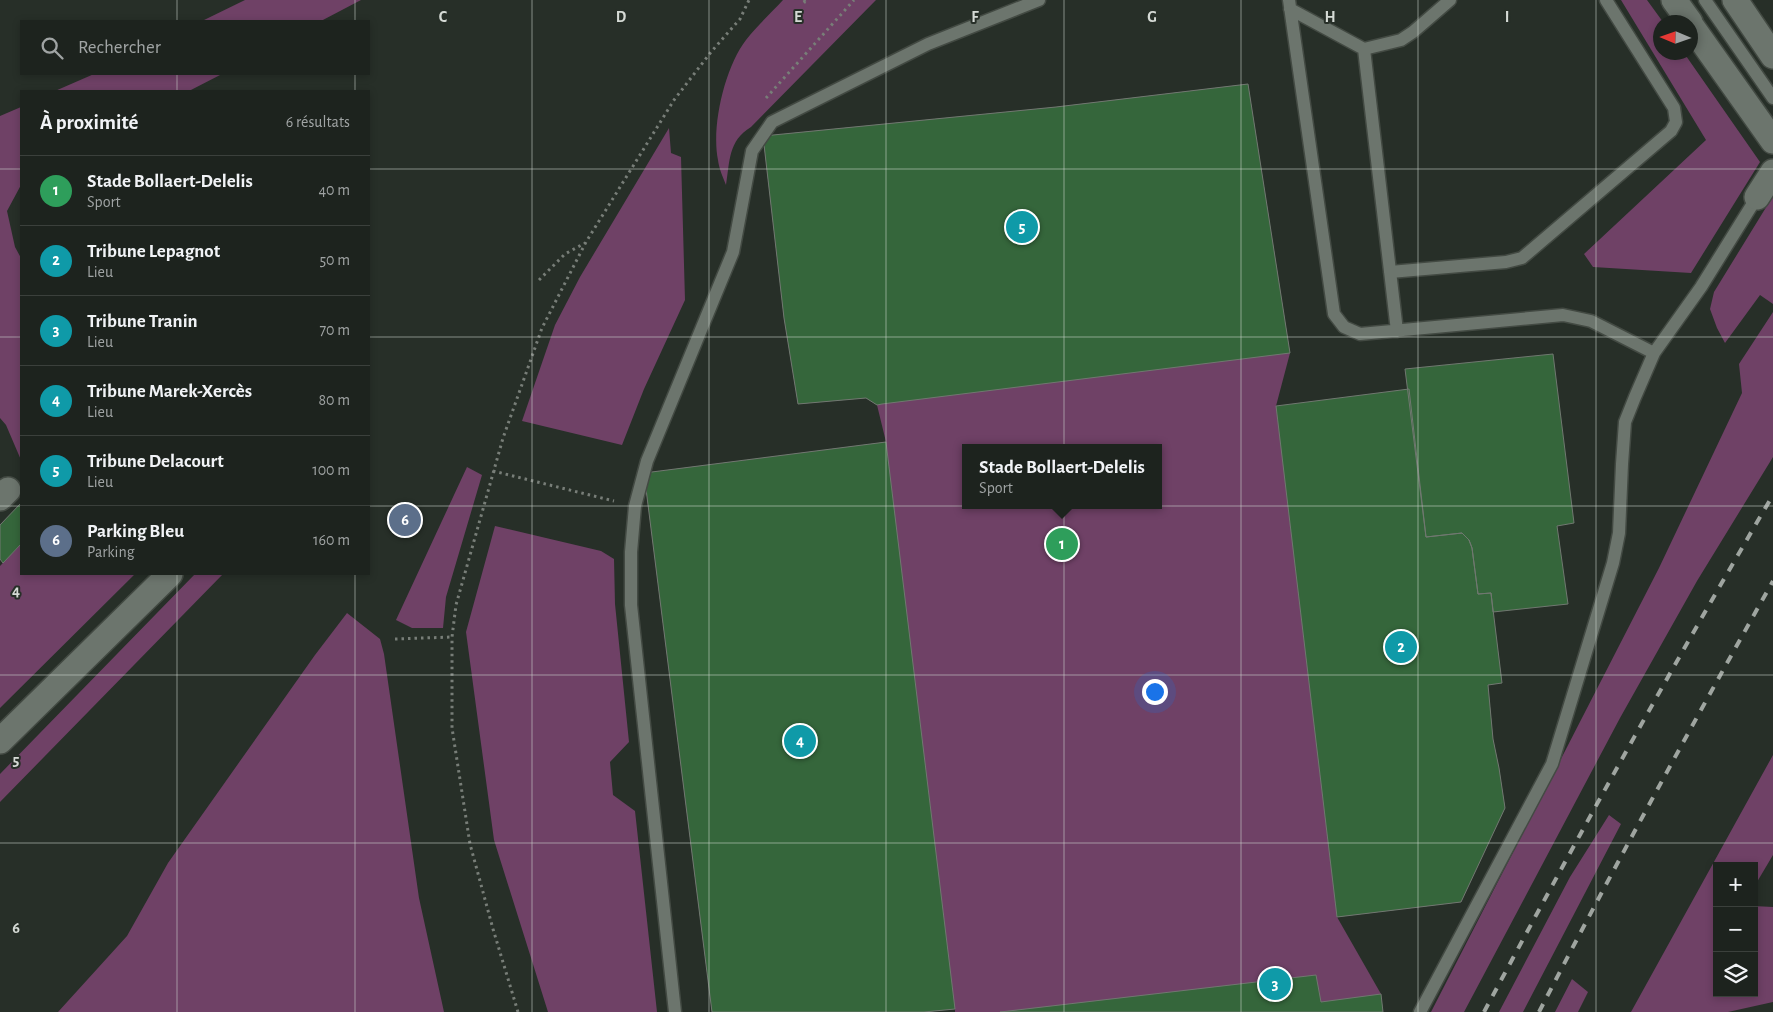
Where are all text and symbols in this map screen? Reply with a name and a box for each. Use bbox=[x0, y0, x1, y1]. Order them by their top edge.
text: C bbox=[439, 9, 448, 25]
text: D bbox=[616, 9, 627, 25]
text: E bbox=[794, 9, 802, 25]
text: F bbox=[971, 9, 979, 25]
text: G bbox=[1147, 9, 1157, 25]
text: H bbox=[1324, 9, 1336, 25]
text: I bbox=[1505, 9, 1509, 25]
north arrow bbox=[1653, 15, 1698, 60]
search box bbox=[20, 20, 370, 75]
icon: search bbox=[38, 34, 66, 62]
text: Rechercher bbox=[78, 38, 161, 57]
text: À proximité bbox=[40, 112, 138, 133]
text: 6 résultats bbox=[286, 114, 350, 130]
text: Stade Bollaert-Delelis bbox=[87, 172, 253, 191]
text: 1 bbox=[53, 182, 59, 198]
text: 40 m bbox=[318, 182, 350, 198]
text: Sport bbox=[87, 194, 121, 210]
pin: 5 bbox=[1006, 208, 1038, 246]
text: Tribune Lepagnot bbox=[87, 242, 220, 261]
text: 2 bbox=[52, 252, 60, 268]
text: 50 m bbox=[319, 252, 350, 268]
text: Lieu bbox=[87, 264, 113, 280]
text: Tribune Tranin bbox=[87, 312, 198, 331]
text: 3 bbox=[53, 322, 59, 338]
text: 70 m bbox=[319, 322, 350, 338]
text: Lieu bbox=[87, 334, 113, 350]
text: Tribune Marek-Xercès bbox=[87, 382, 252, 401]
text: 4 bbox=[52, 392, 60, 408]
text: 80 m bbox=[319, 392, 350, 408]
text: Lieu bbox=[87, 404, 113, 420]
popup bbox=[962, 444, 1162, 509]
text: Tribune Delacourt bbox=[87, 452, 224, 471]
text: Stade Bollaert-Delelis bbox=[979, 458, 1145, 477]
text: 5 bbox=[53, 462, 59, 478]
text: 100 m bbox=[312, 462, 350, 478]
text: Lieu bbox=[87, 474, 113, 490]
text: Sport bbox=[979, 480, 1013, 496]
pin: 6 bbox=[389, 501, 421, 539]
text: Parking Bleu bbox=[87, 522, 184, 541]
pin: 1 bbox=[1046, 525, 1078, 563]
text: 6 bbox=[52, 532, 60, 548]
text: 160 m bbox=[313, 532, 350, 548]
text: Parking bbox=[87, 544, 135, 560]
text: 4 bbox=[12, 583, 20, 599]
pin: 2 bbox=[1385, 628, 1417, 666]
your location bbox=[1142, 679, 1168, 705]
pin: 4 bbox=[784, 722, 816, 760]
text: 5 bbox=[13, 752, 20, 768]
map controls bbox=[1713, 862, 1758, 997]
button: + bbox=[1713, 862, 1758, 907]
button: − bbox=[1713, 907, 1758, 952]
text: 6 bbox=[12, 920, 20, 936]
button: layers bbox=[1713, 952, 1758, 997]
pin: 3 bbox=[1259, 965, 1291, 1003]

